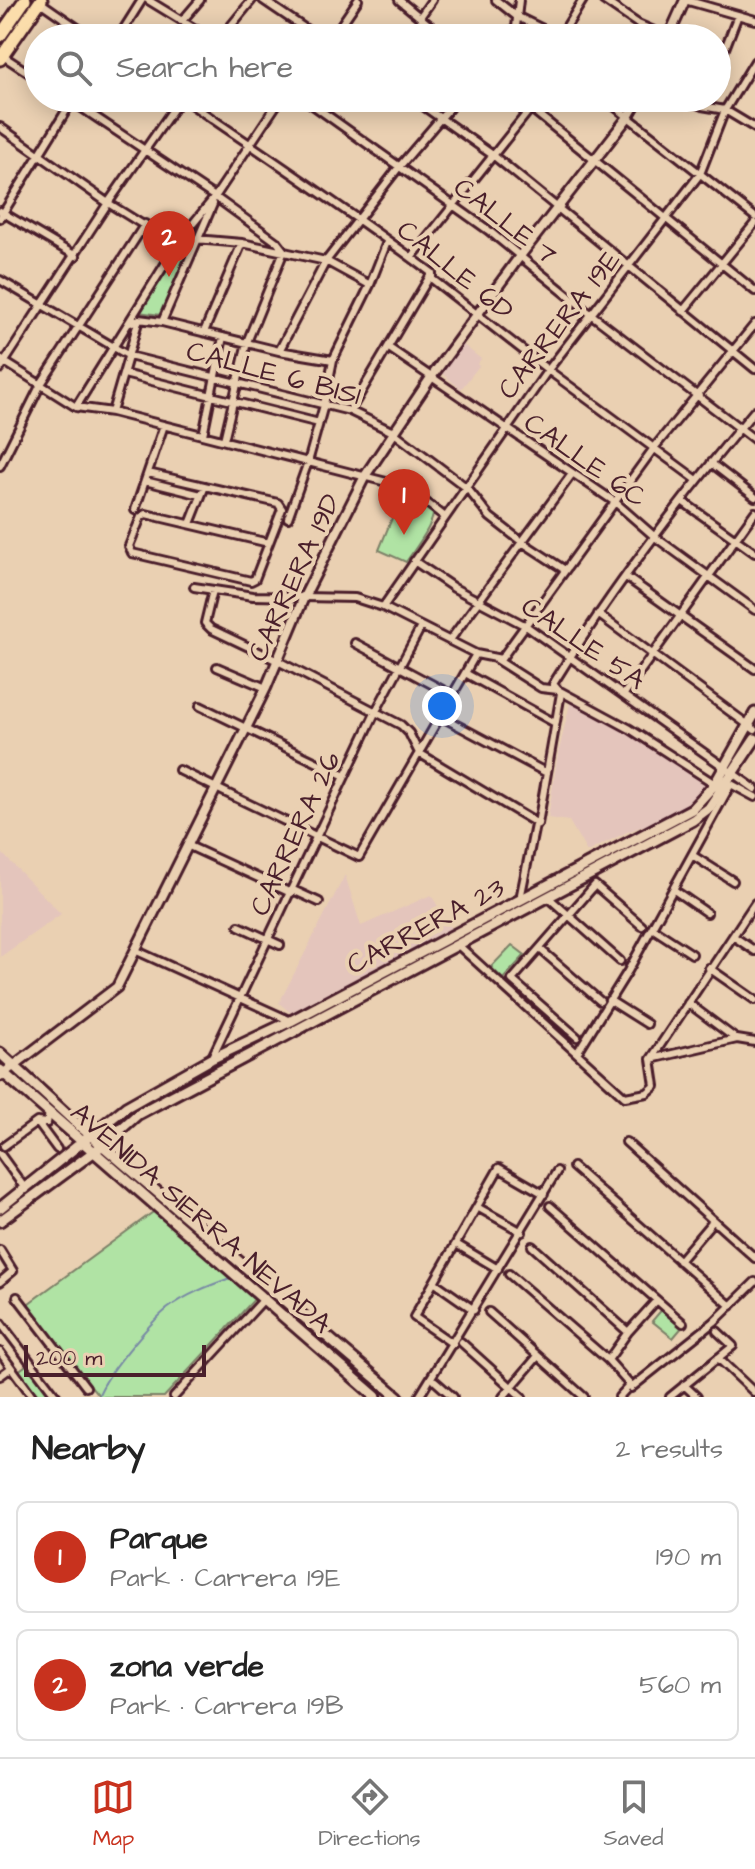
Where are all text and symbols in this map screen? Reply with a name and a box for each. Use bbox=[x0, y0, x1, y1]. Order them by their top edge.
search box bbox=[24, 24, 731, 112]
icon: search bbox=[52, 46, 96, 90]
text: Search here bbox=[116, 47, 293, 89]
street label: CALLE 7 bbox=[445, 168, 565, 274]
pin: 2 bbox=[143, 211, 195, 277]
street label: CALLE 6D bbox=[388, 211, 522, 329]
street label: CARRERA 19E bbox=[489, 242, 630, 408]
street label: CALLE 6 BIS1 bbox=[182, 331, 365, 416]
street label: CALLE 6C bbox=[516, 404, 655, 517]
pin: 1 bbox=[378, 469, 430, 535]
street label: CARRERA 19D bbox=[238, 487, 350, 668]
street label: CALLE 5A bbox=[513, 587, 653, 699]
your location bbox=[422, 686, 462, 726]
street label: CARRERA 26 bbox=[240, 745, 350, 922]
street label: CARRERA 23 bbox=[340, 868, 512, 984]
street label: AVENIDA SIERRA NEVADA bbox=[62, 1094, 340, 1343]
scale bar bbox=[24, 1341, 206, 1377]
text: 200 m bbox=[36, 1343, 102, 1374]
text: Nearby bbox=[32, 1425, 146, 1473]
text: 2 results bbox=[615, 1431, 723, 1467]
text: Parque bbox=[110, 1518, 208, 1560]
text: 1 bbox=[58, 1539, 62, 1575]
text: 190 m bbox=[656, 1539, 721, 1575]
text: Park · Carrera 19E bbox=[110, 1560, 341, 1596]
text: zona verde bbox=[110, 1646, 264, 1688]
text: 2 bbox=[53, 1667, 67, 1703]
text: 560 m bbox=[639, 1667, 721, 1703]
text: Park · Carrera 19B bbox=[110, 1688, 344, 1724]
tab: Map bbox=[91, 1775, 135, 1854]
tab: Directions bbox=[318, 1775, 421, 1854]
tab: Saved bbox=[604, 1775, 664, 1854]

